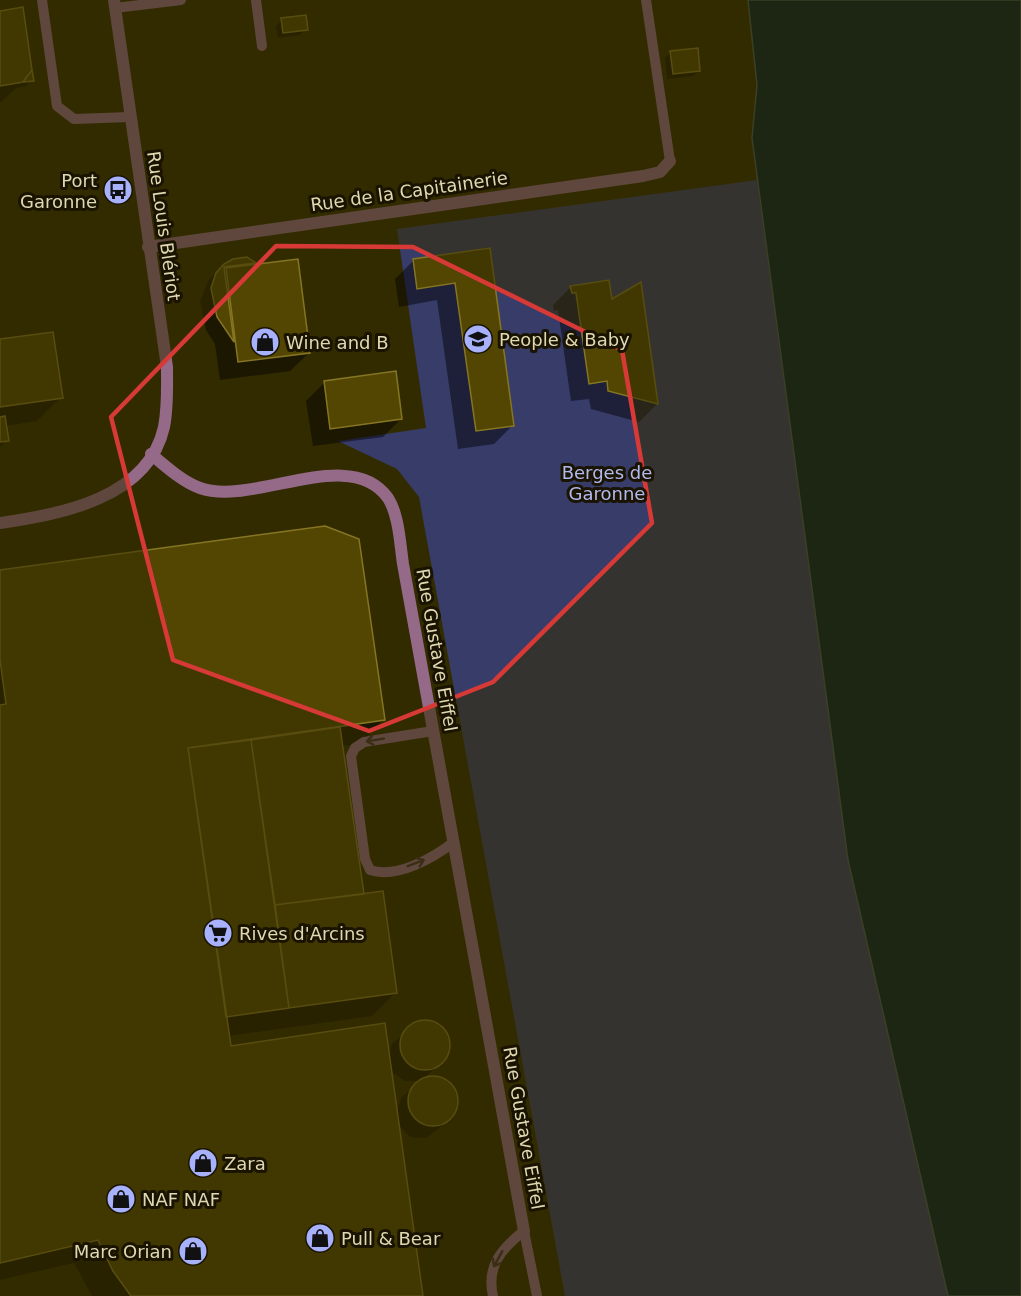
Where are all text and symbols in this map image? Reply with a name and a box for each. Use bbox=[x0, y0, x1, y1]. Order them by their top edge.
street label: Rue Louis Blériot bbox=[143, 150, 185, 302]
street label: Rue de la Capitainerie bbox=[309, 167, 509, 215]
place label: Port Garonne bbox=[20, 170, 97, 212]
bus stop icon: Port Garonne bbox=[102, 174, 134, 206]
school or university icon: People & Baby bbox=[462, 323, 494, 355]
shop icon: Wine and B bbox=[249, 326, 281, 358]
place label: People & Baby bbox=[499, 329, 630, 350]
place label: Wine and B bbox=[286, 332, 389, 353]
park label: Berges de Garonne bbox=[562, 462, 652, 504]
street label: Rue Gustave Eiffel bbox=[412, 567, 462, 733]
one-way arrow bbox=[366, 735, 386, 746]
one-way arrow bbox=[406, 857, 425, 868]
supermarket icon: Rives d'Arcins bbox=[202, 917, 234, 949]
place label: Rives d'Arcins bbox=[239, 923, 365, 944]
street label: Rue Gustave Eiffel bbox=[499, 1045, 549, 1211]
shop icon: Zara bbox=[187, 1147, 219, 1179]
place label: Zara bbox=[224, 1153, 266, 1174]
shop icon: NAF NAF bbox=[105, 1183, 137, 1215]
place label: NAF NAF bbox=[142, 1189, 220, 1210]
shop icon: Pull & Bear bbox=[304, 1222, 336, 1254]
place label: Pull & Bear bbox=[341, 1228, 441, 1249]
shop icon: Marc Orian bbox=[177, 1235, 209, 1267]
place label: Marc Orian bbox=[74, 1241, 172, 1262]
one-way arrow bbox=[492, 1250, 504, 1267]

